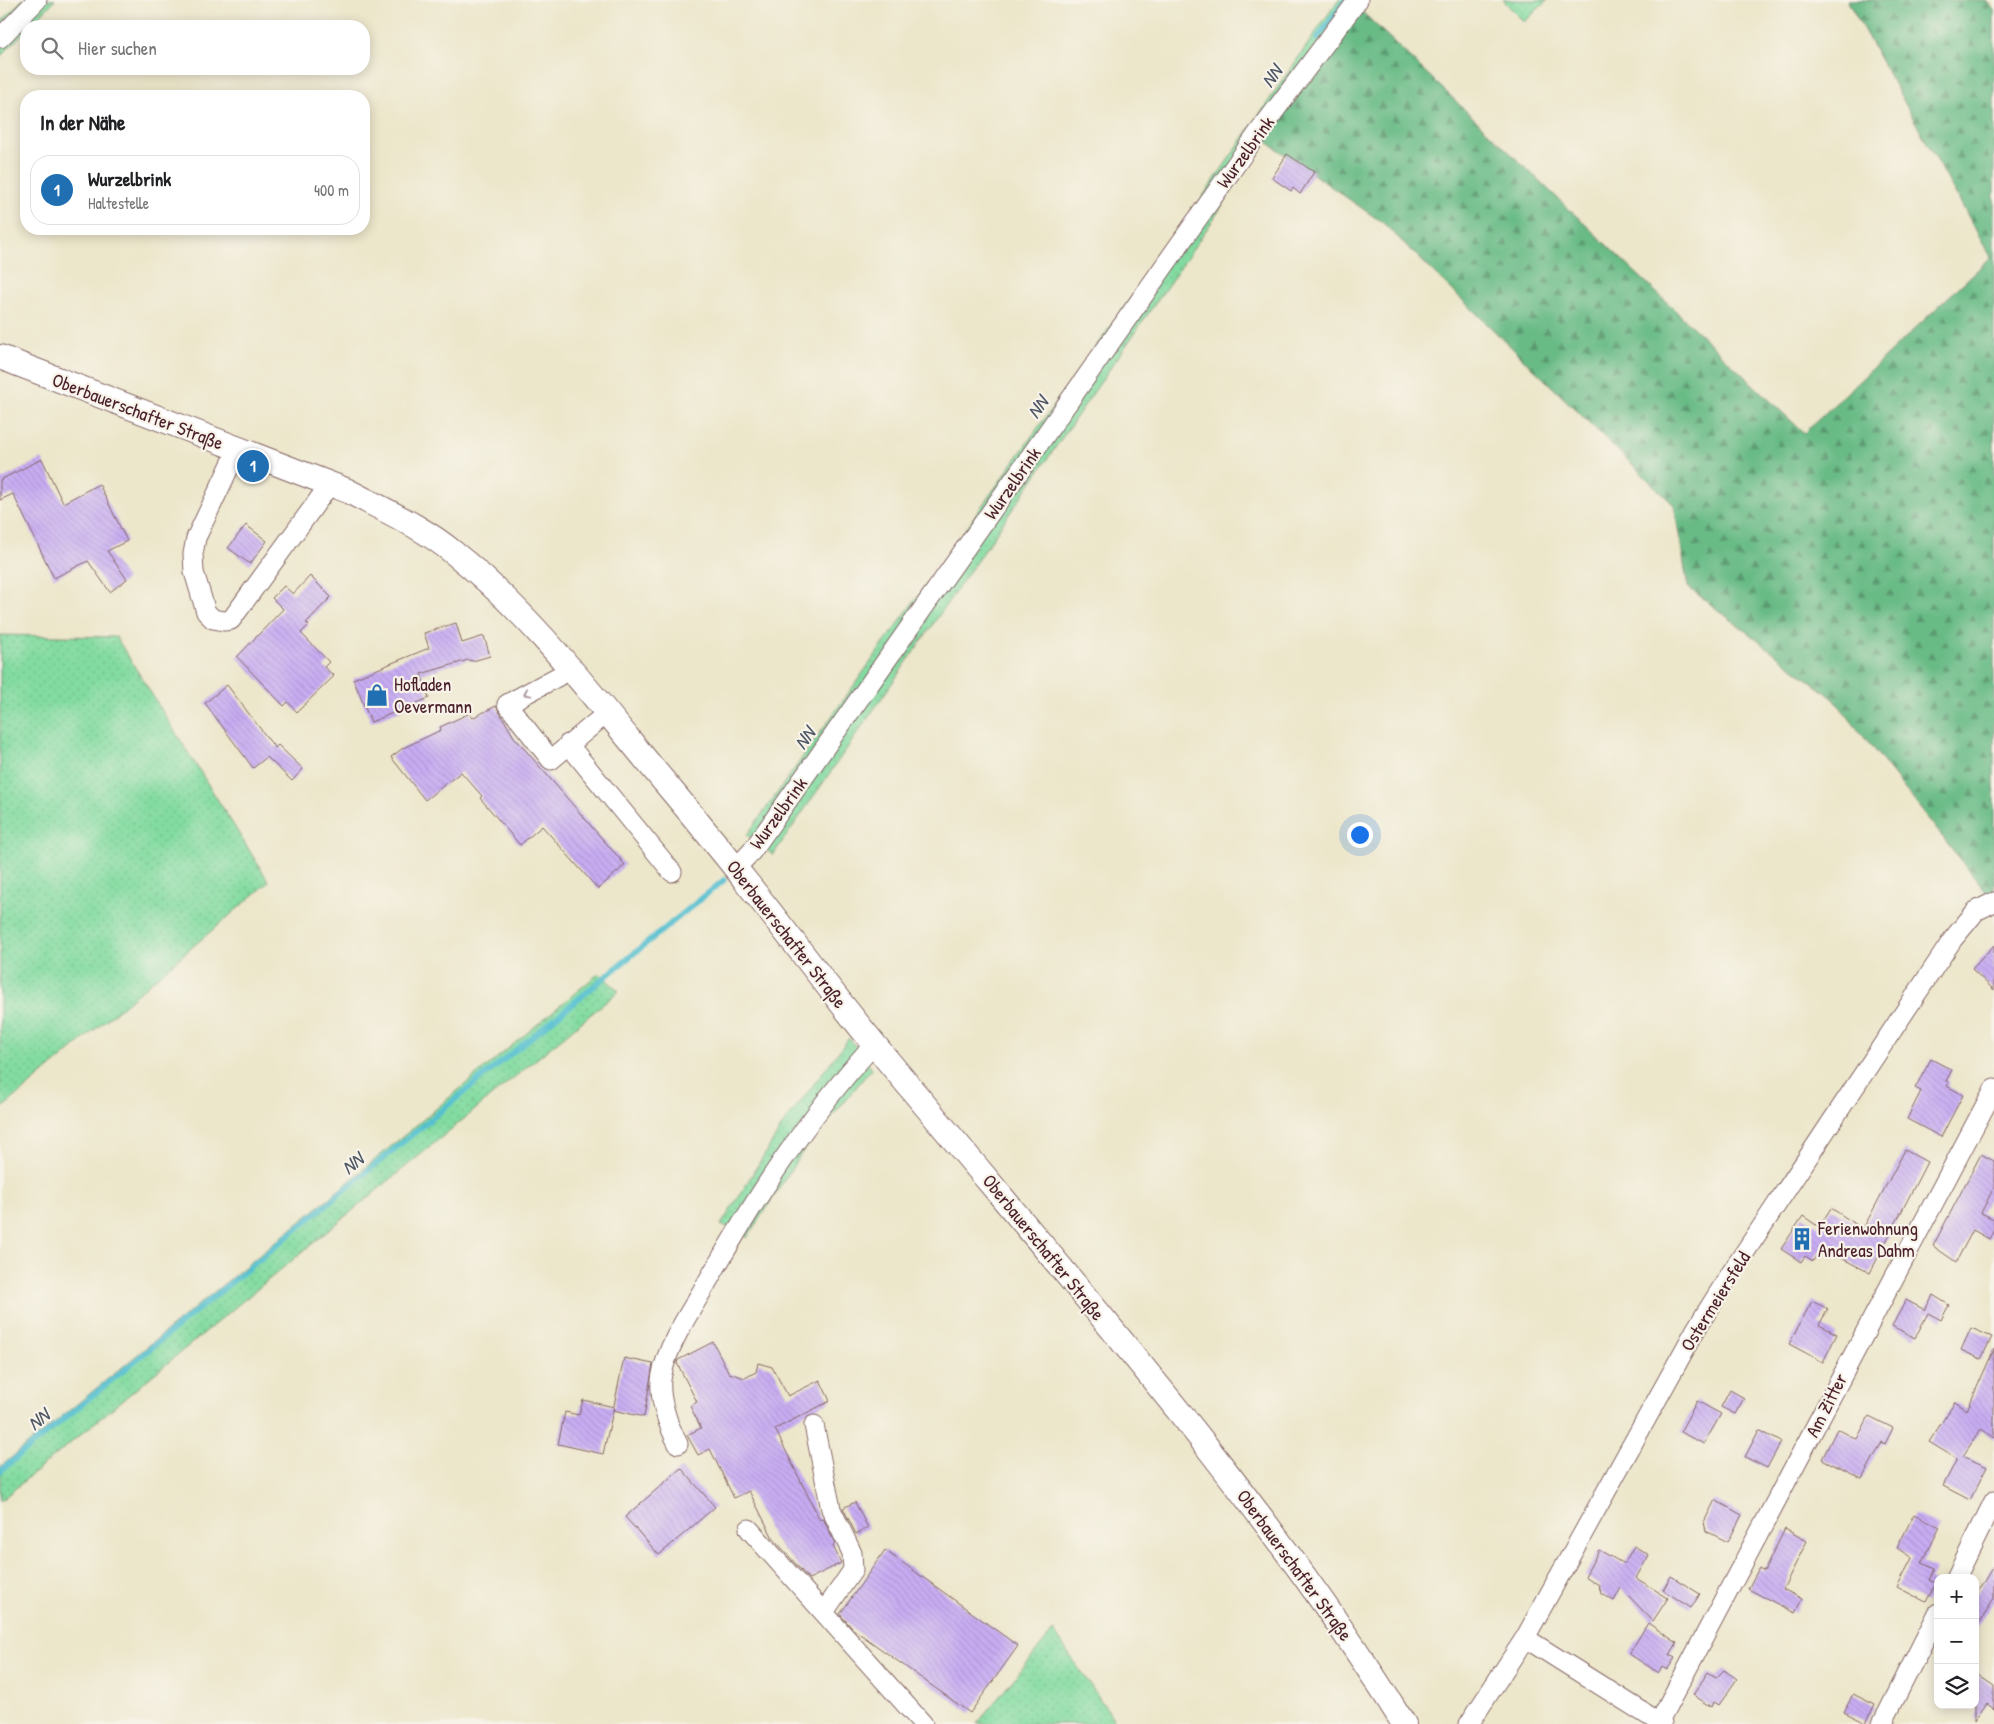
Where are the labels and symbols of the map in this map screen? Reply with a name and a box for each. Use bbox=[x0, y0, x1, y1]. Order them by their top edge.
water label: NN bbox=[1254, 58, 1290, 92]
street label: Wurzelbrink bbox=[1210, 111, 1280, 193]
street label: Oberbauerschafter Straße bbox=[49, 366, 228, 456]
water label: NN bbox=[1020, 389, 1056, 423]
street label: Wurzelbrink bbox=[977, 441, 1047, 525]
pin: 1 bbox=[237, 447, 269, 485]
place label: Hofladen Oevermann bbox=[394, 671, 472, 719]
shop icon: Hofladen Oevermann bbox=[364, 682, 390, 708]
one-way arrow bbox=[523, 687, 532, 697]
water label: NN bbox=[787, 720, 823, 754]
street label: Wurzelbrink bbox=[743, 772, 813, 854]
your location bbox=[1347, 822, 1373, 848]
street label: Oberbauerschafter Straße bbox=[721, 855, 853, 1014]
water label: NN bbox=[335, 1144, 371, 1180]
street label: Oberbauerschafter Straße bbox=[977, 1168, 1111, 1326]
place label: Ferienwohnung Andreas Dahm bbox=[1817, 1215, 1918, 1263]
building icon: Ferienwohnung Andreas Dahm bbox=[1789, 1226, 1815, 1252]
street label: Ostermeiersfeld bbox=[1674, 1246, 1756, 1356]
street label: Am Zitter bbox=[1799, 1368, 1853, 1441]
water label: NN bbox=[21, 1400, 57, 1436]
street label: Oberbauerschafter Straße bbox=[1231, 1484, 1359, 1646]

